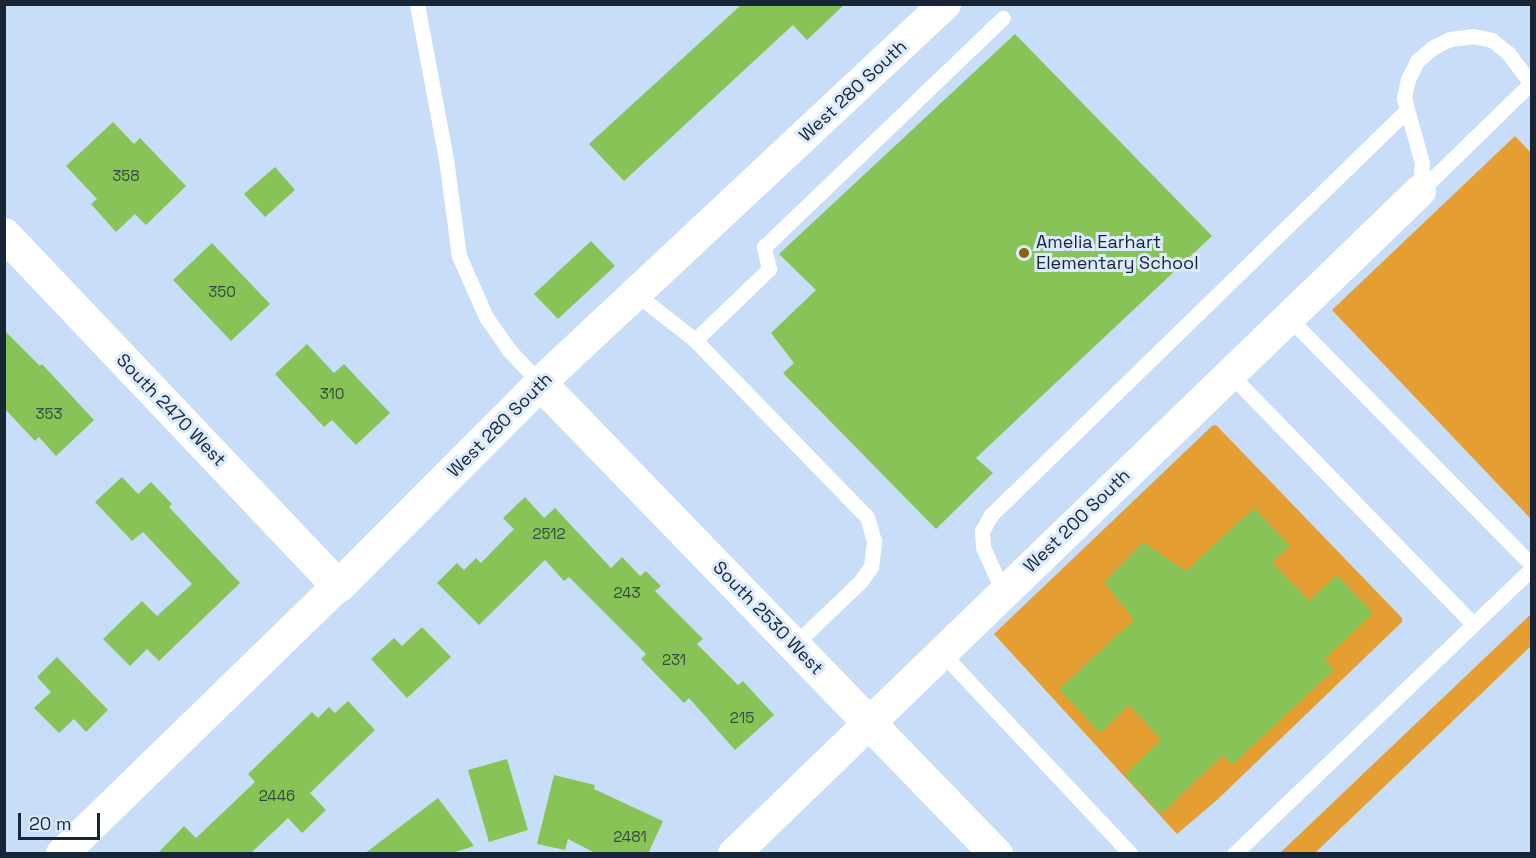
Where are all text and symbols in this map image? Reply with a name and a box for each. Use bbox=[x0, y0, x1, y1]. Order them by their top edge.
street label: West 280 South bbox=[795, 36, 911, 146]
house number: 358 bbox=[112, 167, 140, 185]
place label: Amelia Earhart Elementary School bbox=[1036, 232, 1199, 274]
marker: Amelia Earhart Elementary School bbox=[1017, 246, 1031, 260]
house number: 350 bbox=[208, 283, 236, 301]
street label: South 2470 West bbox=[112, 349, 230, 471]
street label: West 280 South bbox=[443, 368, 557, 482]
house number: 310 bbox=[320, 385, 344, 403]
house number: 353 bbox=[35, 405, 63, 423]
street label: West 200 South bbox=[1019, 465, 1135, 577]
house number: 2512 bbox=[532, 525, 566, 543]
street label: South 2530 West bbox=[708, 557, 828, 679]
house number: 243 bbox=[613, 584, 641, 602]
house number: 231 bbox=[662, 651, 686, 669]
house number: 215 bbox=[730, 709, 754, 727]
house number: 2446 bbox=[259, 787, 295, 805]
scale bar bbox=[21, 801, 104, 839]
text: 20 m bbox=[29, 812, 72, 835]
house number: 2481 bbox=[613, 828, 647, 846]

